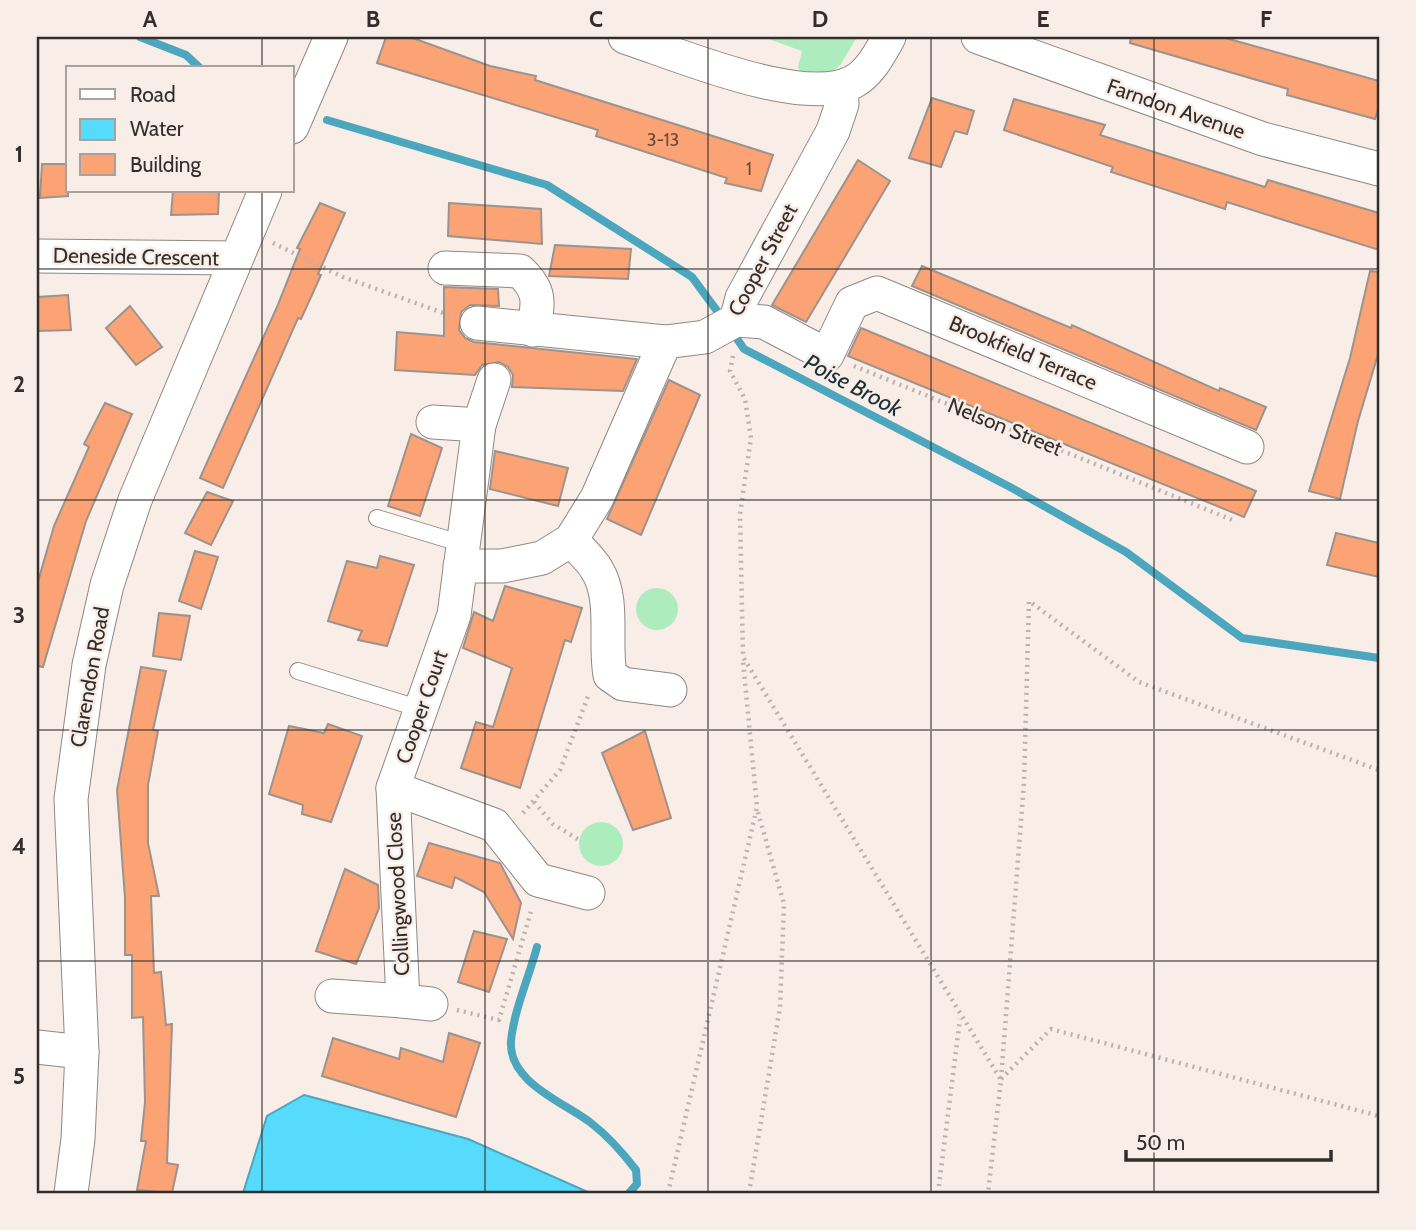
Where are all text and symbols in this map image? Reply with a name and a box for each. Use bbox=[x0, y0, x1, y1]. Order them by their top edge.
text: A bbox=[143, 5, 158, 33]
text: B bbox=[366, 5, 380, 33]
text: C bbox=[589, 5, 603, 33]
text: D bbox=[812, 5, 828, 33]
text: E bbox=[1036, 5, 1050, 33]
text: F bbox=[1260, 5, 1272, 33]
legend bbox=[66, 66, 294, 192]
street label: Farndon Avenue bbox=[1104, 73, 1249, 144]
text: Road bbox=[130, 82, 176, 107]
text: Water bbox=[130, 116, 184, 141]
house number: 3-13 bbox=[647, 129, 679, 151]
text: 1 bbox=[15, 140, 23, 168]
text: Building bbox=[130, 152, 202, 177]
house number: 1 bbox=[746, 158, 752, 180]
street label: Cooper Street bbox=[723, 199, 803, 320]
street label: Deneside Crescent bbox=[53, 243, 219, 270]
street label: Brookfield Terrace bbox=[945, 310, 1101, 395]
water label: Poise Brook bbox=[799, 348, 908, 423]
text: 2 bbox=[13, 370, 25, 398]
street label: Nelson Street bbox=[944, 392, 1066, 461]
text: 3 bbox=[13, 601, 25, 629]
street label: Clarendon Road bbox=[65, 605, 114, 749]
street label: Cooper Court bbox=[390, 647, 453, 767]
street label: Collingwood Close bbox=[381, 811, 414, 977]
text: 4 bbox=[12, 832, 26, 860]
text: 5 bbox=[13, 1062, 25, 1090]
scale bar bbox=[1126, 1118, 1330, 1162]
text: 50 m bbox=[1136, 1130, 1185, 1155]

